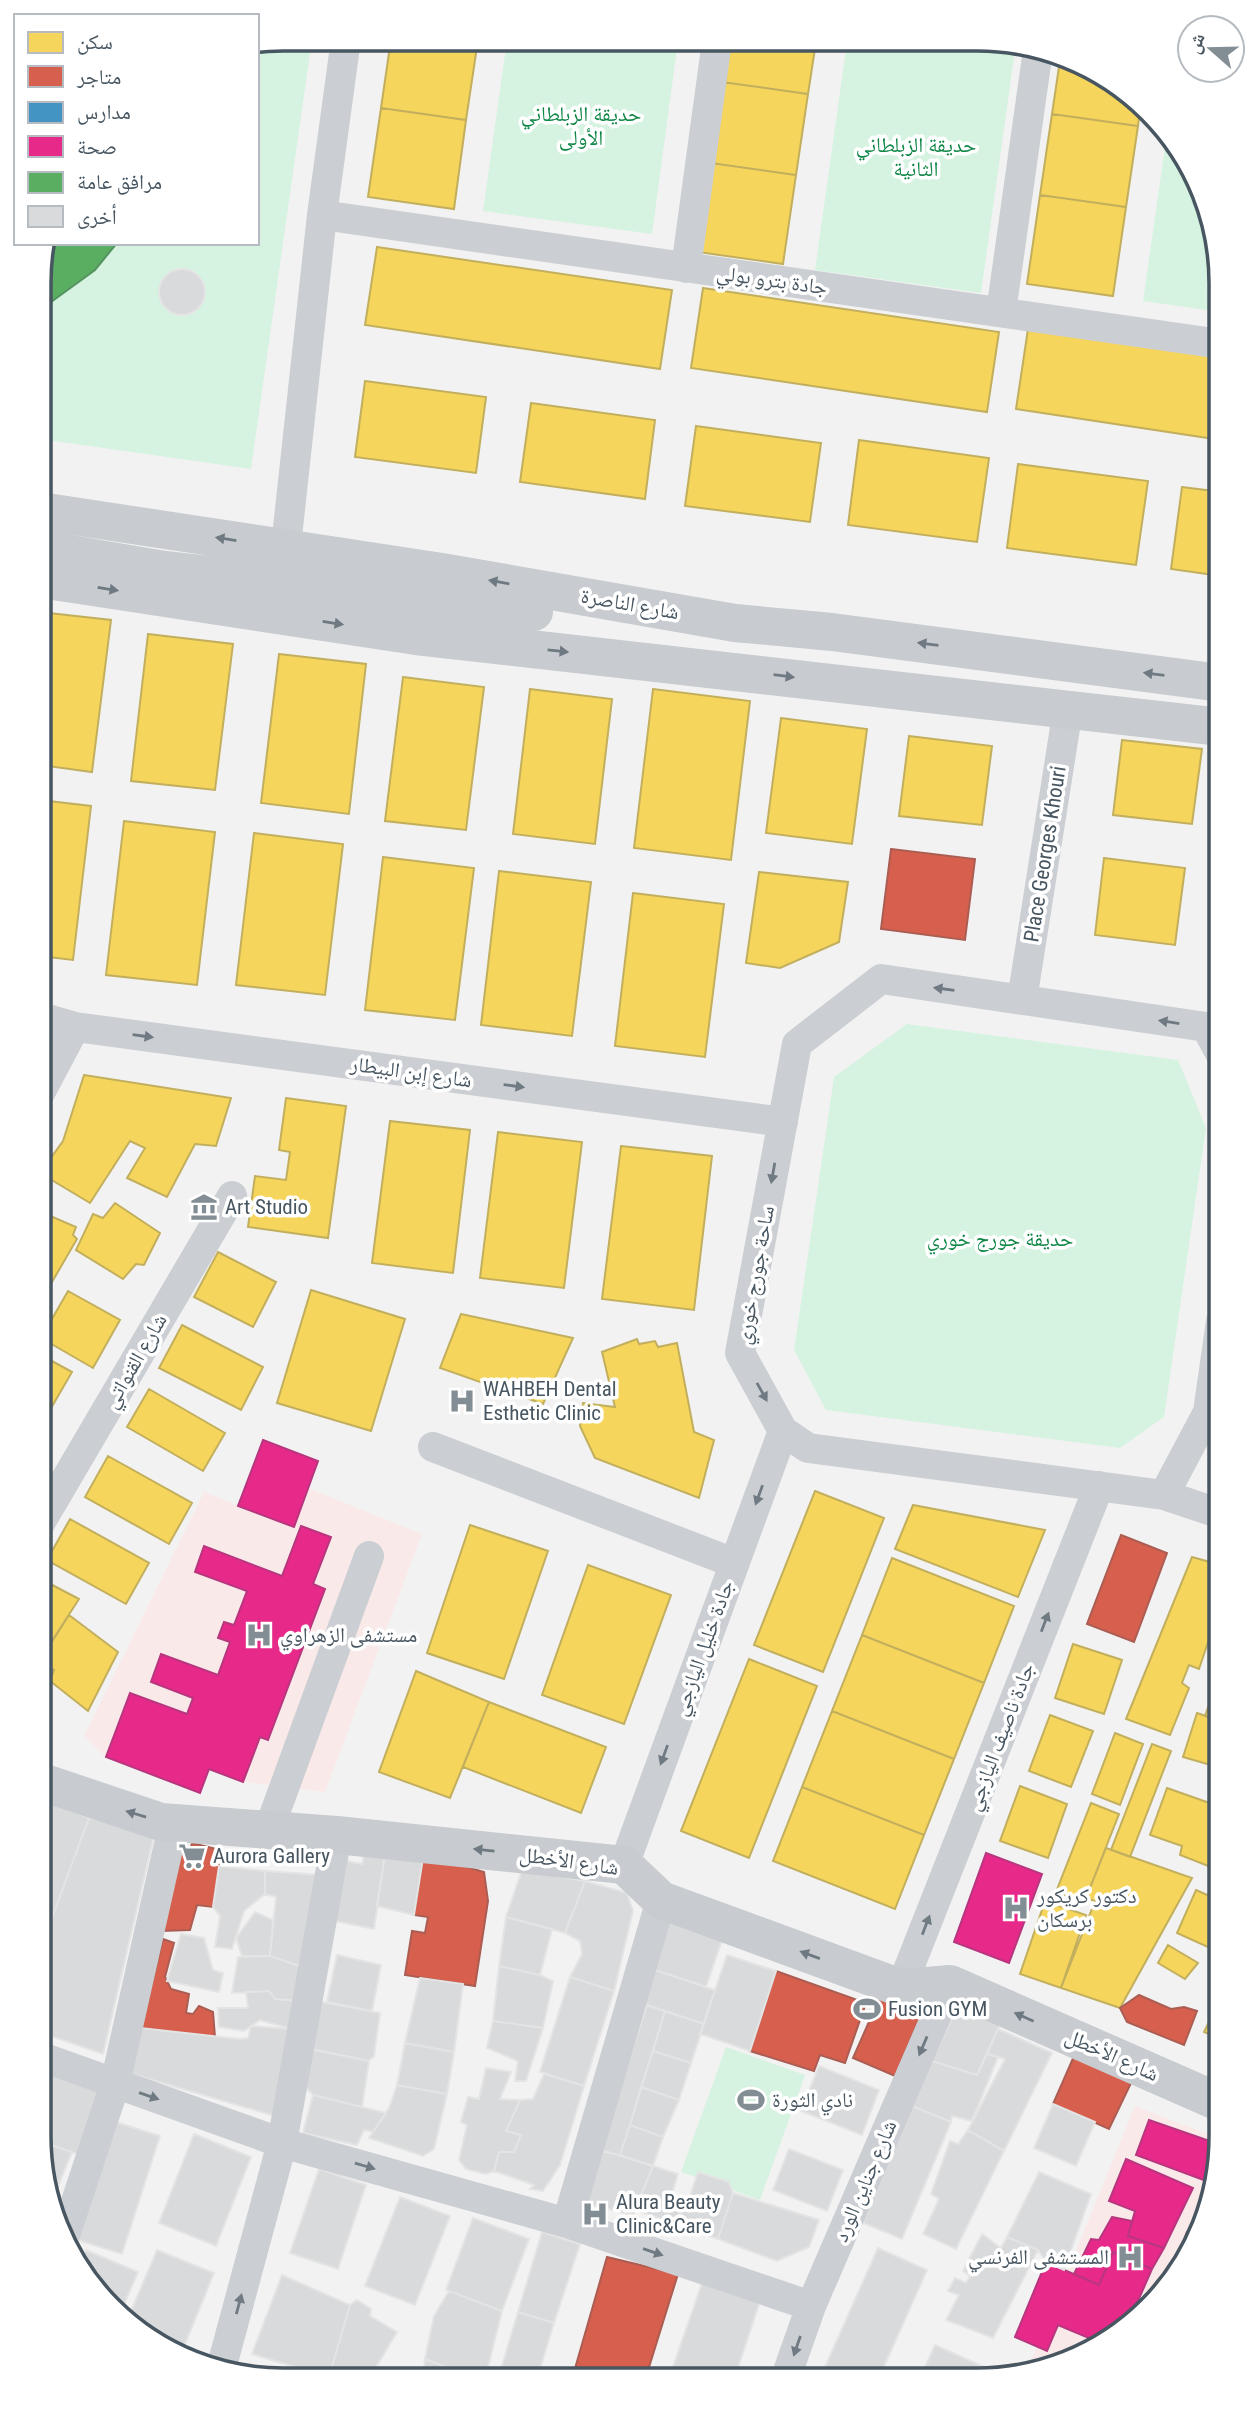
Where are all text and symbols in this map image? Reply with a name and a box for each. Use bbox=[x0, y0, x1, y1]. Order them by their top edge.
legend bbox=[14, 14, 259, 245]
north arrow bbox=[1176, 14, 1246, 84]
text: سكن bbox=[77, 30, 113, 55]
text: ش bbox=[1181, 30, 1210, 57]
text: متاجر bbox=[76, 65, 121, 89]
text: مدارس bbox=[77, 100, 131, 125]
park label: حديقة الزبلطاني الأولى bbox=[521, 102, 641, 151]
park label: حديقة الزبلطاني الثانية bbox=[856, 133, 976, 181]
text: صحة bbox=[77, 135, 117, 159]
text: مرافق عامة bbox=[77, 170, 162, 195]
text: أخرى bbox=[77, 204, 117, 229]
street label: جادة بترو بولي bbox=[714, 260, 829, 304]
one-way arrow bbox=[214, 533, 236, 544]
one-way arrow bbox=[488, 576, 510, 587]
one-way arrow bbox=[97, 584, 119, 595]
street label: شارع الناصرة bbox=[579, 584, 681, 625]
one-way arrow bbox=[322, 618, 344, 629]
one-way arrow bbox=[917, 639, 939, 650]
one-way arrow bbox=[548, 646, 570, 657]
one-way arrow bbox=[1143, 668, 1165, 679]
one-way arrow bbox=[774, 671, 796, 682]
street label: Place Georges Khouri bbox=[1019, 764, 1071, 944]
one-way arrow bbox=[933, 983, 955, 994]
one-way arrow bbox=[1158, 1016, 1180, 1027]
one-way arrow bbox=[132, 1031, 154, 1042]
street label: شارع إبن البيطار bbox=[347, 1051, 473, 1094]
one-way arrow bbox=[503, 1081, 525, 1092]
one-way arrow bbox=[768, 1162, 779, 1184]
museum icon: Art Studio bbox=[189, 1192, 219, 1222]
place label: Art Studio bbox=[225, 1195, 308, 1219]
street label: ساحة جورج خوري bbox=[731, 1204, 783, 1347]
park label: حديقة جورج خوري bbox=[927, 1227, 1073, 1255]
street label: شارع القنواتي bbox=[98, 1310, 175, 1415]
place label: WAHBEH Dental Esthetic Clinic bbox=[483, 1377, 617, 1425]
one-way arrow bbox=[756, 1382, 767, 1402]
hospital icon: WAHBEH Dental Esthetic Clinic bbox=[447, 1386, 477, 1416]
one-way arrow bbox=[754, 1485, 765, 1506]
street label: جادة خليل اليازجي bbox=[667, 1577, 743, 1720]
one-way arrow bbox=[1040, 1611, 1051, 1632]
hospital icon: مستشفى الزهراوي bbox=[244, 1620, 274, 1650]
place label: مستشفى الزهراوي bbox=[280, 1623, 417, 1651]
street label: جادة ناصيف اليازجي bbox=[961, 1660, 1043, 1816]
one-way arrow bbox=[658, 1744, 669, 1765]
one-way arrow bbox=[126, 1809, 147, 1819]
supermarket icon: Aurora Gallery bbox=[177, 1841, 207, 1871]
street label: شارع الأخطل bbox=[518, 1842, 620, 1881]
place label: Aurora Gallery bbox=[213, 1844, 330, 1868]
one-way arrow bbox=[473, 1844, 495, 1855]
place label: دكتور كريكور برسكان bbox=[1036, 1884, 1137, 1932]
hospital icon: دكتور كريكور برسكان bbox=[1001, 1893, 1031, 1923]
one-way arrow bbox=[920, 1914, 931, 1935]
one-way arrow bbox=[799, 1949, 820, 1960]
sports icon: Fusion GYM bbox=[852, 1994, 882, 2024]
place label: Fusion GYM bbox=[888, 1997, 987, 2021]
one-way arrow bbox=[1013, 2011, 1034, 2022]
street label: شارع الأخطل bbox=[1061, 2024, 1162, 2087]
one-way arrow bbox=[917, 2036, 928, 2057]
sports icon: نادي الثورة bbox=[736, 2085, 766, 2115]
place label: نادي الثورة bbox=[772, 2088, 853, 2116]
one-way arrow bbox=[138, 2091, 159, 2102]
street label: شارع جناين الورد bbox=[829, 2117, 902, 2246]
one-way arrow bbox=[355, 2162, 376, 2172]
place label: Alura Beauty Clinic&Care bbox=[616, 2190, 721, 2238]
hospital icon: Alura Beauty Clinic&Care bbox=[580, 2199, 610, 2229]
hospital icon: المستشفى الفرنسي bbox=[1115, 2242, 1145, 2272]
place label: المستشفى الفرنسي bbox=[968, 2245, 1109, 2273]
one-way arrow bbox=[643, 2247, 664, 2258]
one-way arrow bbox=[234, 2292, 245, 2314]
one-way arrow bbox=[791, 2336, 802, 2357]

